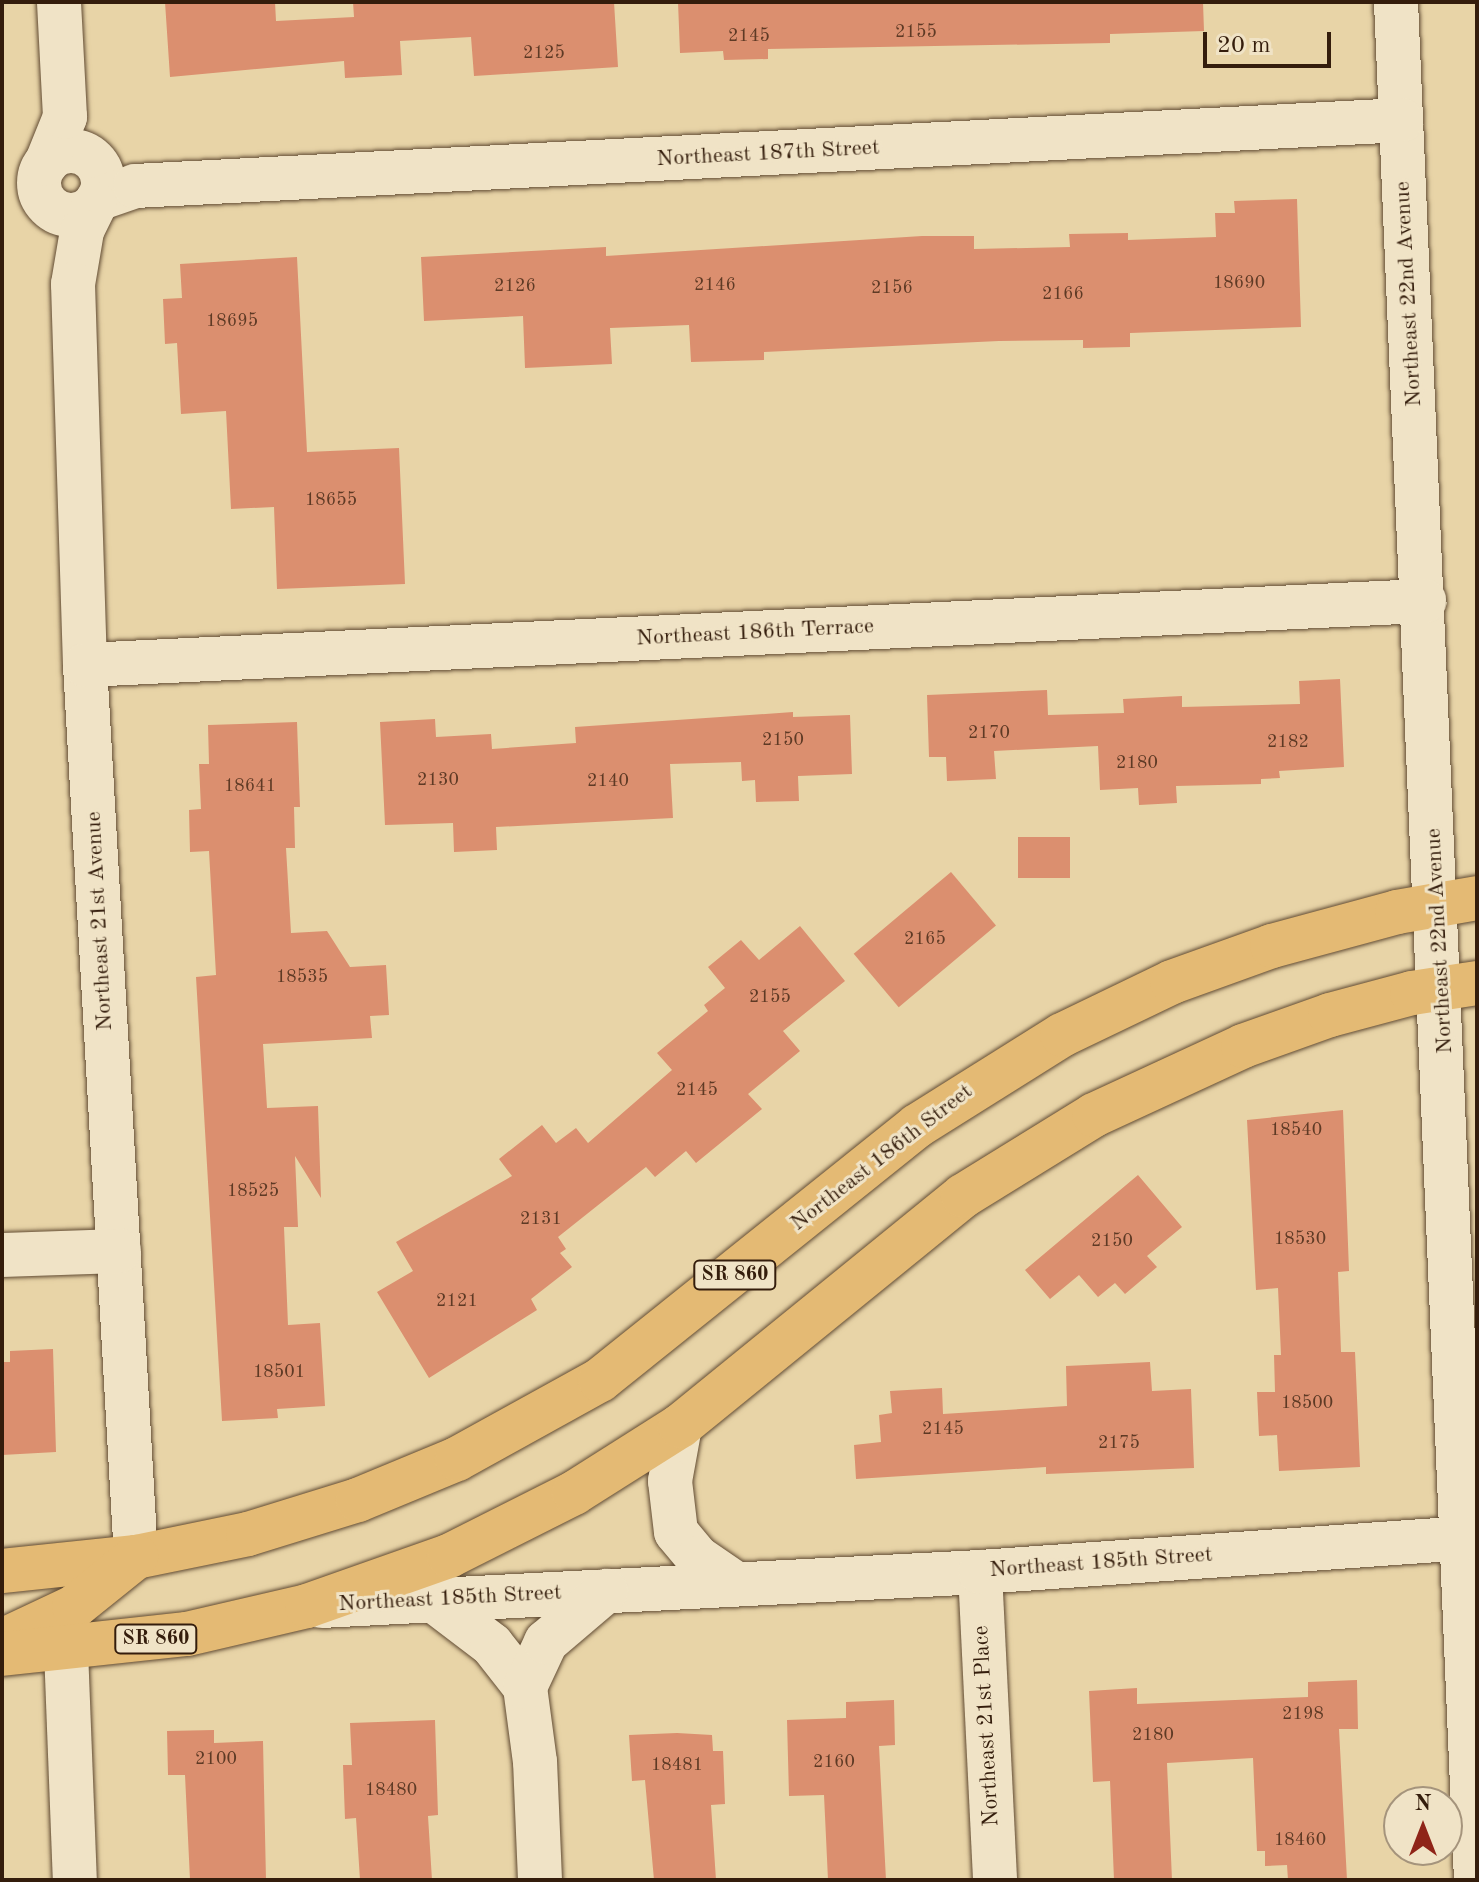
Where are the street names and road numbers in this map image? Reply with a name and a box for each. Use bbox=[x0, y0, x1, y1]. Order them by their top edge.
street label: Northeast 187th Street bbox=[656, 135, 880, 173]
street label: Northeast 22nd Avenue bbox=[1390, 181, 1428, 407]
street label: Northeast 186th Terrace bbox=[635, 614, 875, 652]
street label: Northeast 21st Avenue bbox=[81, 811, 119, 1031]
street label: Northeast 22nd Avenue bbox=[1421, 828, 1459, 1054]
street label: Northeast 186th Street bbox=[786, 1079, 978, 1237]
road number: SR 860 bbox=[693, 1259, 777, 1291]
street label: Northeast 185th Street bbox=[989, 1542, 1213, 1584]
street label: Northeast 185th Street bbox=[338, 1580, 562, 1618]
road number: SR 860 bbox=[114, 1623, 198, 1655]
street label: Northeast 21st Place bbox=[969, 1625, 1005, 1827]

